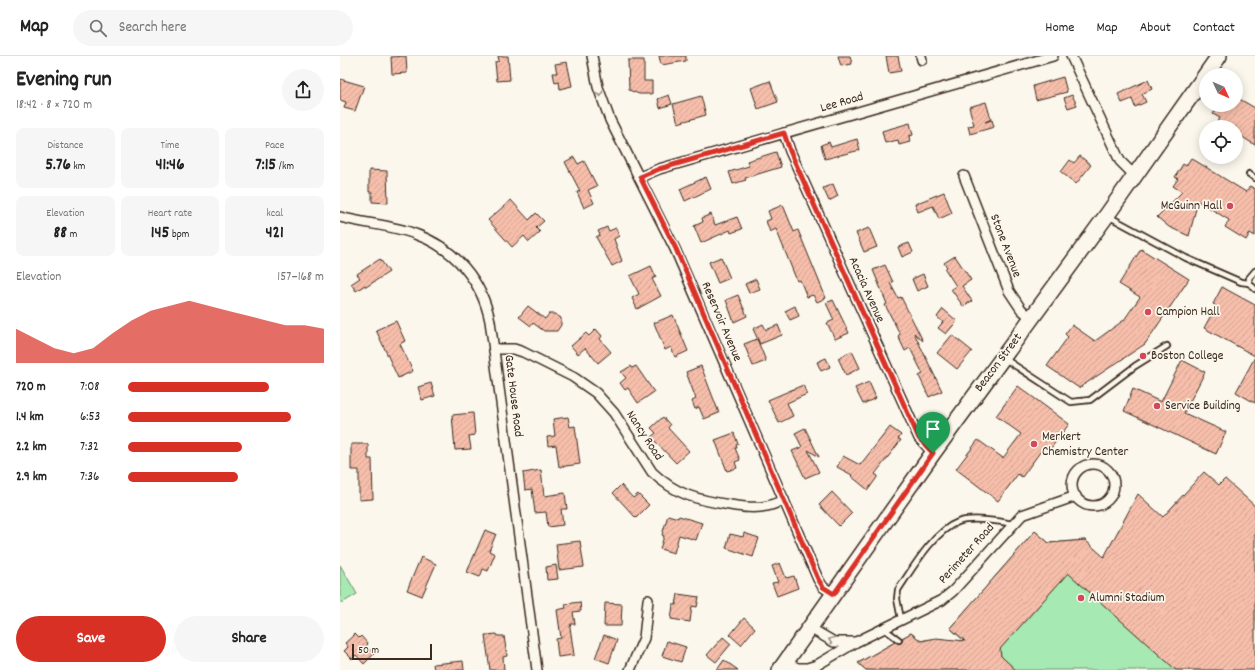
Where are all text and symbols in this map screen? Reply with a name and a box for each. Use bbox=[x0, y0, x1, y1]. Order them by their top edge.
search box bbox=[73, 10, 353, 46]
text: Map bbox=[20, 14, 49, 41]
icon: search bbox=[87, 17, 109, 39]
text: Search here bbox=[119, 17, 187, 39]
text: Home bbox=[1045, 18, 1074, 38]
text: Map bbox=[1096, 18, 1118, 38]
text: About bbox=[1140, 18, 1171, 38]
text: Contact bbox=[1193, 18, 1235, 38]
text: Evening run bbox=[16, 65, 112, 96]
north arrow bbox=[1199, 68, 1243, 112]
map controls bbox=[1199, 68, 1243, 164]
button: share bbox=[282, 69, 324, 111]
street label: Lee Road bbox=[818, 88, 866, 118]
one-way arrow bbox=[595, 90, 604, 97]
text: 18:42 · 8 × 720 m bbox=[16, 96, 92, 115]
button: locate bbox=[1199, 120, 1243, 164]
text: Distance bbox=[47, 138, 83, 154]
text: Time bbox=[161, 138, 179, 154]
text: Pace bbox=[265, 138, 284, 154]
text: 5.76 bbox=[45, 154, 71, 178]
text: 41:46 bbox=[155, 154, 184, 178]
text: 7:15 bbox=[255, 154, 276, 178]
text: km bbox=[71, 159, 85, 175]
text: /km bbox=[276, 159, 294, 175]
place label: McGuinn Hall bbox=[1161, 197, 1222, 216]
marker: McGuinn Hall bbox=[1225, 201, 1235, 211]
text: Elevation bbox=[46, 206, 84, 222]
text: Heart rate bbox=[148, 206, 192, 222]
text: kcal bbox=[266, 206, 283, 222]
street label: Stone Avenue bbox=[984, 212, 1026, 281]
text: 88 bbox=[53, 222, 67, 246]
text: 145 bbox=[151, 222, 169, 246]
text: 421 bbox=[266, 222, 284, 246]
text: m bbox=[67, 227, 77, 243]
text: bpm bbox=[169, 227, 189, 243]
street label: Acacia Avenue bbox=[843, 254, 889, 326]
text: Elevation bbox=[16, 268, 61, 287]
text: 157–168 m bbox=[277, 268, 324, 287]
street label: Reservoir Avenue bbox=[696, 279, 746, 365]
place label: Campion Hall bbox=[1156, 303, 1220, 322]
marker: Campion Hall bbox=[1143, 307, 1153, 317]
street label: Beacon Street bbox=[970, 329, 1028, 397]
place label: Boston College bbox=[1151, 347, 1224, 366]
marker: Boston College bbox=[1138, 351, 1148, 361]
street label: Gate House Road bbox=[499, 354, 527, 438]
text: 720 m bbox=[16, 378, 46, 397]
text: 7:08 bbox=[80, 378, 99, 397]
place label: Service Building bbox=[1165, 397, 1241, 416]
marker: Service Building bbox=[1152, 401, 1162, 411]
street label: Nancy Road bbox=[621, 407, 667, 465]
text: 1.4 km bbox=[16, 408, 44, 427]
text: 6:53 bbox=[80, 408, 100, 427]
pin bbox=[916, 412, 950, 453]
icon: arrive bbox=[922, 418, 944, 440]
place label: Merkert Chemistry Center bbox=[1042, 428, 1128, 462]
text: 2.2 km bbox=[16, 438, 47, 457]
text: 7:32 bbox=[80, 438, 99, 457]
marker: Merkert Chemistry Center bbox=[1029, 439, 1039, 449]
text: 2.9 km bbox=[16, 468, 47, 487]
text: 7:36 bbox=[80, 468, 99, 487]
street label: Perimeter Road bbox=[934, 519, 1000, 589]
place label: Alumni Stadium bbox=[1089, 589, 1165, 608]
marker: Alumni Stadium bbox=[1076, 593, 1086, 603]
button: Save bbox=[16, 616, 166, 662]
button: Share bbox=[174, 616, 324, 662]
one-way arrow bbox=[828, 636, 835, 645]
scale bar bbox=[352, 642, 432, 661]
text: 50 m bbox=[358, 643, 379, 659]

